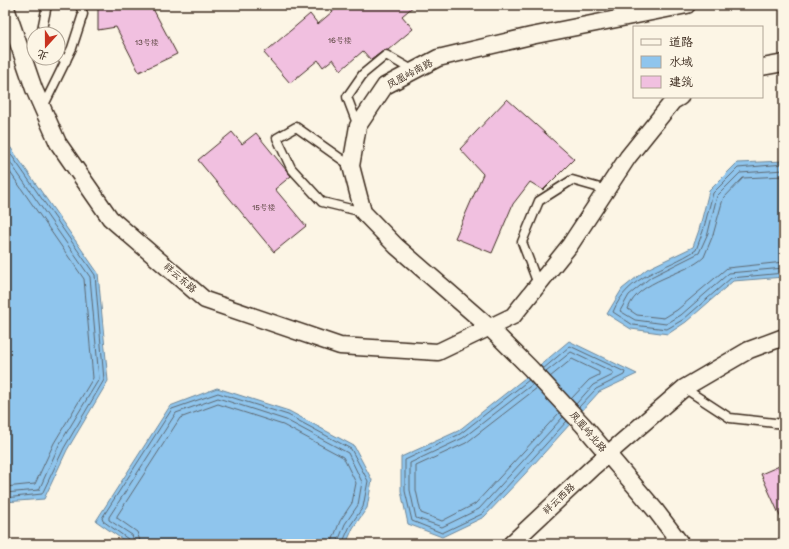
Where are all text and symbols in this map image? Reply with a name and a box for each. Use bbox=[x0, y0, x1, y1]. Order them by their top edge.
north arrow bbox=[26, 26, 66, 66]
legend bbox=[633, 26, 763, 98]
text: 道路 bbox=[669, 35, 693, 50]
house number: 16号楼 bbox=[328, 36, 352, 45]
house number: 13号楼 bbox=[135, 38, 159, 47]
text: 北 bbox=[35, 47, 50, 63]
text: 水域 bbox=[669, 55, 693, 70]
street label: 凤凰岭南路 bbox=[385, 57, 435, 91]
text: 建筑 bbox=[669, 75, 693, 90]
house number: 15号楼 bbox=[252, 203, 276, 212]
street label: 祥云东路 bbox=[161, 260, 199, 296]
street label: 凤凰岭北路 bbox=[567, 409, 609, 455]
street label: 祥云西路 bbox=[540, 481, 578, 517]

